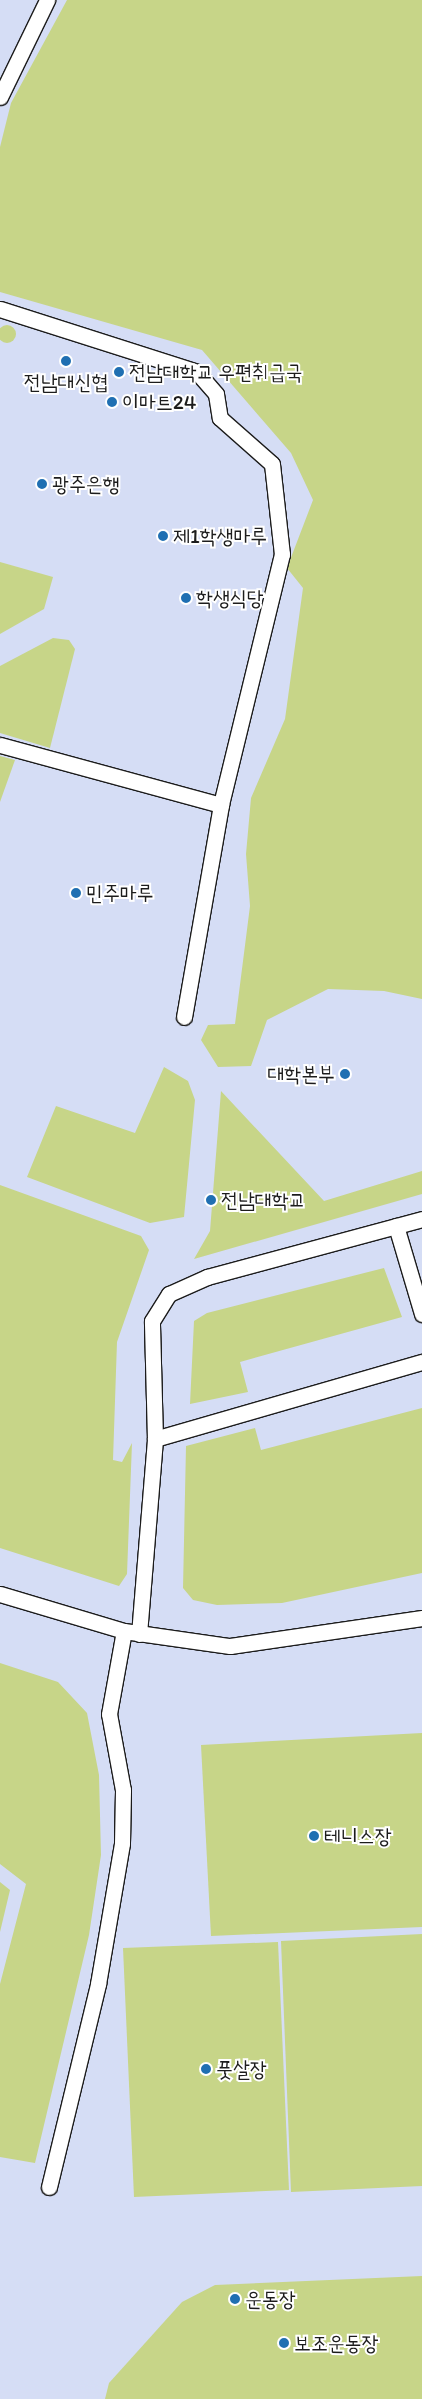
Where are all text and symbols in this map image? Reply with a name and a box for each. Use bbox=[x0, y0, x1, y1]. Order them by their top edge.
marker: 전남대신협 bbox=[60, 355, 72, 367]
place label: 전남대학교 우편취급국 bbox=[129, 359, 303, 385]
marker: 전남대학교 우편취급국 bbox=[113, 366, 125, 378]
place label: 전남대신협 bbox=[24, 369, 108, 395]
place label: 이마트24 bbox=[122, 389, 196, 415]
marker: 이마트24 bbox=[106, 396, 118, 408]
place label: 광주은행 bbox=[52, 471, 120, 497]
marker: 광주은행 bbox=[36, 478, 48, 490]
place label: 제1학생마루 bbox=[173, 523, 267, 549]
marker: 제1학생마루 bbox=[157, 530, 169, 542]
place label: 학생식당 bbox=[196, 585, 264, 611]
marker: 학생식당 bbox=[180, 592, 192, 604]
place label: 민주마루 bbox=[86, 880, 154, 906]
marker: 민주마루 bbox=[70, 887, 82, 899]
place label: 대학본부 bbox=[267, 1061, 335, 1087]
marker: 대학본부 bbox=[339, 1068, 351, 1080]
place label: 전남대학교 bbox=[221, 1187, 305, 1213]
marker: 전남대학교 bbox=[205, 1194, 217, 1206]
place label: 테니스장 bbox=[324, 1823, 392, 1849]
marker: 테니스장 bbox=[308, 1830, 320, 1842]
place label: 풋살장 bbox=[216, 2056, 267, 2082]
marker: 풋살장 bbox=[200, 2063, 212, 2075]
place label: 운동장 bbox=[245, 2286, 296, 2312]
marker: 운동장 bbox=[229, 2293, 241, 2305]
place label: 보조운동장 bbox=[294, 2330, 378, 2356]
marker: 보조운동장 bbox=[278, 2337, 290, 2349]

